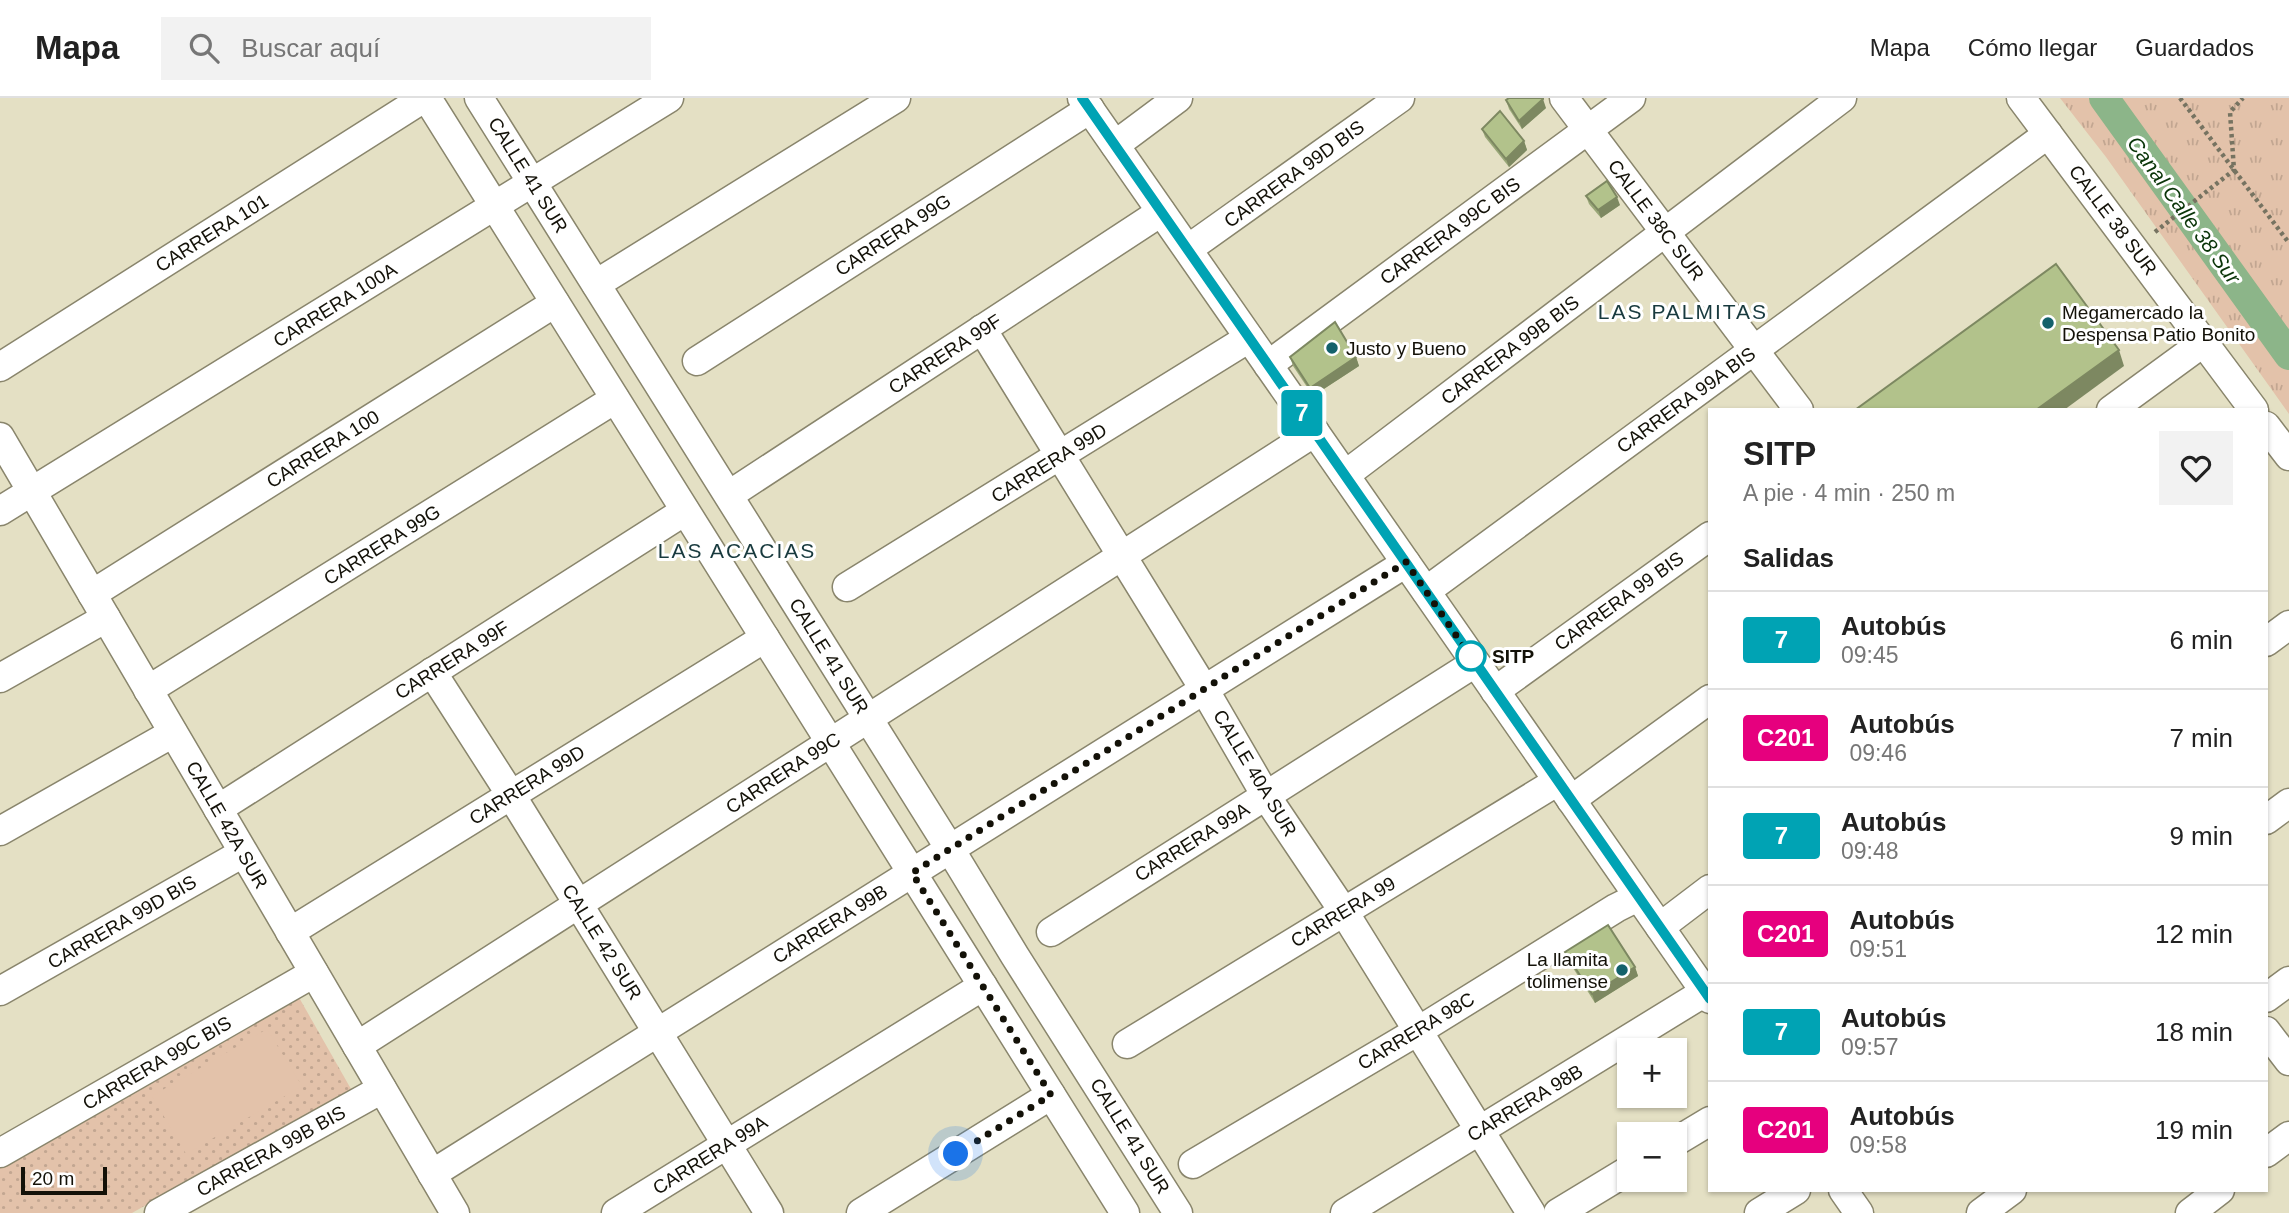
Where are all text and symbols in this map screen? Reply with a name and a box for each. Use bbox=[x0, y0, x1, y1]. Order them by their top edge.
search box bbox=[161, 17, 651, 80]
text: Mapa bbox=[35, 29, 119, 66]
icon: search bbox=[185, 29, 223, 67]
text: Buscar aquí bbox=[241, 33, 380, 63]
text: Mapa bbox=[1870, 34, 1930, 61]
text: Cómo llegar bbox=[1968, 34, 2097, 61]
text: Guardados bbox=[2135, 34, 2254, 61]
street label: CALLE 41 SUR bbox=[484, 113, 572, 237]
street label: CARRERA 99D BIS bbox=[1220, 116, 1368, 232]
water label: Canal Calle 38 Sur bbox=[2123, 132, 2246, 289]
street label: CALLE 38C SUR bbox=[1604, 155, 1708, 285]
street label: CALLE 38 SUR bbox=[2065, 161, 2161, 279]
street label: CARRERA 99C BIS bbox=[1376, 173, 1524, 289]
street label: CARRERA 101 bbox=[152, 190, 272, 276]
street label: CARRERA 99G bbox=[831, 190, 955, 280]
street label: CARRERA 100A bbox=[269, 258, 401, 351]
street label: CARRERA 99B BIS bbox=[1437, 291, 1583, 409]
district label: LAS PALMITAS bbox=[1598, 300, 1768, 323]
place label: Megamercado la Despensa Patio Bonito bbox=[2062, 302, 2255, 345]
street label: CARRERA 99F bbox=[885, 310, 1005, 398]
marker: Megamercado la Despensa Patio Bonito bbox=[2040, 315, 2056, 331]
place label: Justo y Bueno bbox=[1346, 338, 1466, 359]
marker: Justo y Bueno bbox=[1324, 340, 1340, 356]
street label: CARRERA 99A BIS bbox=[1613, 343, 1759, 457]
line badge: 7 bbox=[1279, 390, 1325, 436]
text: 7 bbox=[1295, 399, 1309, 426]
street label: CARRERA 100 bbox=[263, 406, 383, 492]
street label: CARRERA 99D bbox=[987, 419, 1111, 507]
button: heart bbox=[2159, 431, 2233, 505]
text: SITP bbox=[1743, 435, 1816, 472]
text: A pie · 4 min · 250 m bbox=[1743, 480, 1955, 506]
street label: CARRERA 99G bbox=[320, 501, 444, 589]
district label: LAS ACACIAS bbox=[658, 539, 816, 562]
text: Salidas bbox=[1743, 543, 1834, 573]
street label: CARRERA 99 BIS bbox=[1550, 547, 1688, 655]
street label: CALLE 41 SUR bbox=[785, 594, 873, 718]
text: Autobús bbox=[1841, 611, 1946, 641]
street label: CARRERA 99F bbox=[391, 617, 513, 703]
text: 6 min bbox=[2169, 625, 2233, 655]
text: 7 bbox=[1775, 626, 1788, 653]
marker: SITP bbox=[1456, 641, 1486, 671]
text: 09:45 bbox=[1841, 642, 1899, 668]
place label: SITP bbox=[1492, 646, 1535, 667]
street label: CALLE 40A SUR bbox=[1209, 706, 1301, 840]
text: Autobús bbox=[1849, 709, 1955, 739]
text: 7 min bbox=[2169, 723, 2233, 753]
text: C201 bbox=[1757, 724, 1814, 751]
street label: CARRERA 99C bbox=[722, 728, 844, 818]
text: 09:46 bbox=[1849, 740, 1907, 766]
street label: CARRERA 99D bbox=[465, 741, 589, 829]
street label: CALLE 42A SUR bbox=[182, 758, 272, 892]
street label: CARRERA 99A bbox=[1131, 798, 1253, 886]
text: Autobús bbox=[1841, 807, 1946, 837]
text: 9 min bbox=[2169, 821, 2233, 851]
text: 7 bbox=[1775, 822, 1788, 849]
text: 09:48 bbox=[1841, 838, 1899, 864]
street label: CARRERA 99D BIS bbox=[44, 871, 200, 973]
street label: CARRERA 99 bbox=[1287, 873, 1399, 951]
street label: CALLE 42 SUR bbox=[558, 880, 646, 1004]
street label: CARRERA 99B bbox=[769, 880, 891, 968]
text: Autobús bbox=[1849, 905, 1955, 935]
text: 12 min bbox=[2155, 919, 2233, 949]
text: C201 bbox=[1757, 920, 1814, 947]
text: 09:51 bbox=[1849, 936, 1907, 962]
place label: La llamita tolimense bbox=[1527, 949, 1608, 992]
marker: La llamita tolimense bbox=[1614, 962, 1630, 978]
street label: CARRERA 98C bbox=[1354, 988, 1478, 1074]
text: Autobús bbox=[1841, 1003, 1946, 1033]
street label: CARRERA 99C BIS bbox=[79, 1012, 235, 1114]
text: 18 min bbox=[2155, 1017, 2233, 1047]
text: 7 bbox=[1775, 1018, 1788, 1045]
text: 09:57 bbox=[1841, 1034, 1899, 1060]
map controls bbox=[1617, 1038, 1687, 1192]
button: + bbox=[1617, 1038, 1687, 1108]
street label: CARRERA 98B bbox=[1463, 1060, 1587, 1146]
street label: CALLE 41 SUR bbox=[1086, 1074, 1174, 1198]
street label: CARRERA 99B BIS bbox=[193, 1101, 349, 1201]
text: Autobús bbox=[1849, 1101, 1955, 1131]
street label: CARRERA 99A bbox=[649, 1111, 771, 1199]
text: 19 min bbox=[2155, 1115, 2233, 1145]
text: C201 bbox=[1757, 1116, 1814, 1143]
button: − bbox=[1617, 1122, 1687, 1192]
text: 09:58 bbox=[1849, 1132, 1907, 1158]
your location bbox=[938, 1136, 973, 1171]
scale bar bbox=[21, 1164, 107, 1196]
text: 20 m bbox=[32, 1168, 74, 1189]

